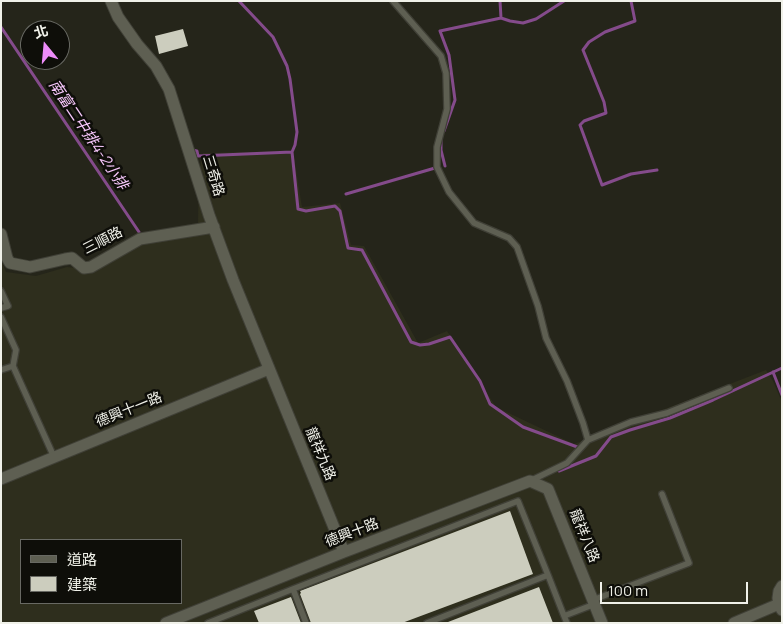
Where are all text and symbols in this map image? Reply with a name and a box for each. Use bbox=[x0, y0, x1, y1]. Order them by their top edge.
north arrow bbox=[20, 20, 70, 70]
text: 北 bbox=[31, 20, 50, 42]
water label: 南富二中排4-2小排 bbox=[45, 77, 131, 193]
street label: 三奇路 bbox=[199, 153, 227, 199]
street label: 三順路 bbox=[80, 224, 126, 258]
street label: 德興十一路 bbox=[93, 389, 165, 431]
street label: 龍祥九路 bbox=[301, 425, 339, 483]
street label: 龍祥八路 bbox=[566, 507, 602, 565]
street label: 德興十路 bbox=[323, 515, 381, 551]
legend bbox=[20, 539, 182, 604]
text: 道路 bbox=[67, 549, 97, 570]
scale bar bbox=[603, 572, 750, 604]
text: 建築 bbox=[67, 574, 97, 595]
text: 100 m bbox=[608, 580, 648, 601]

